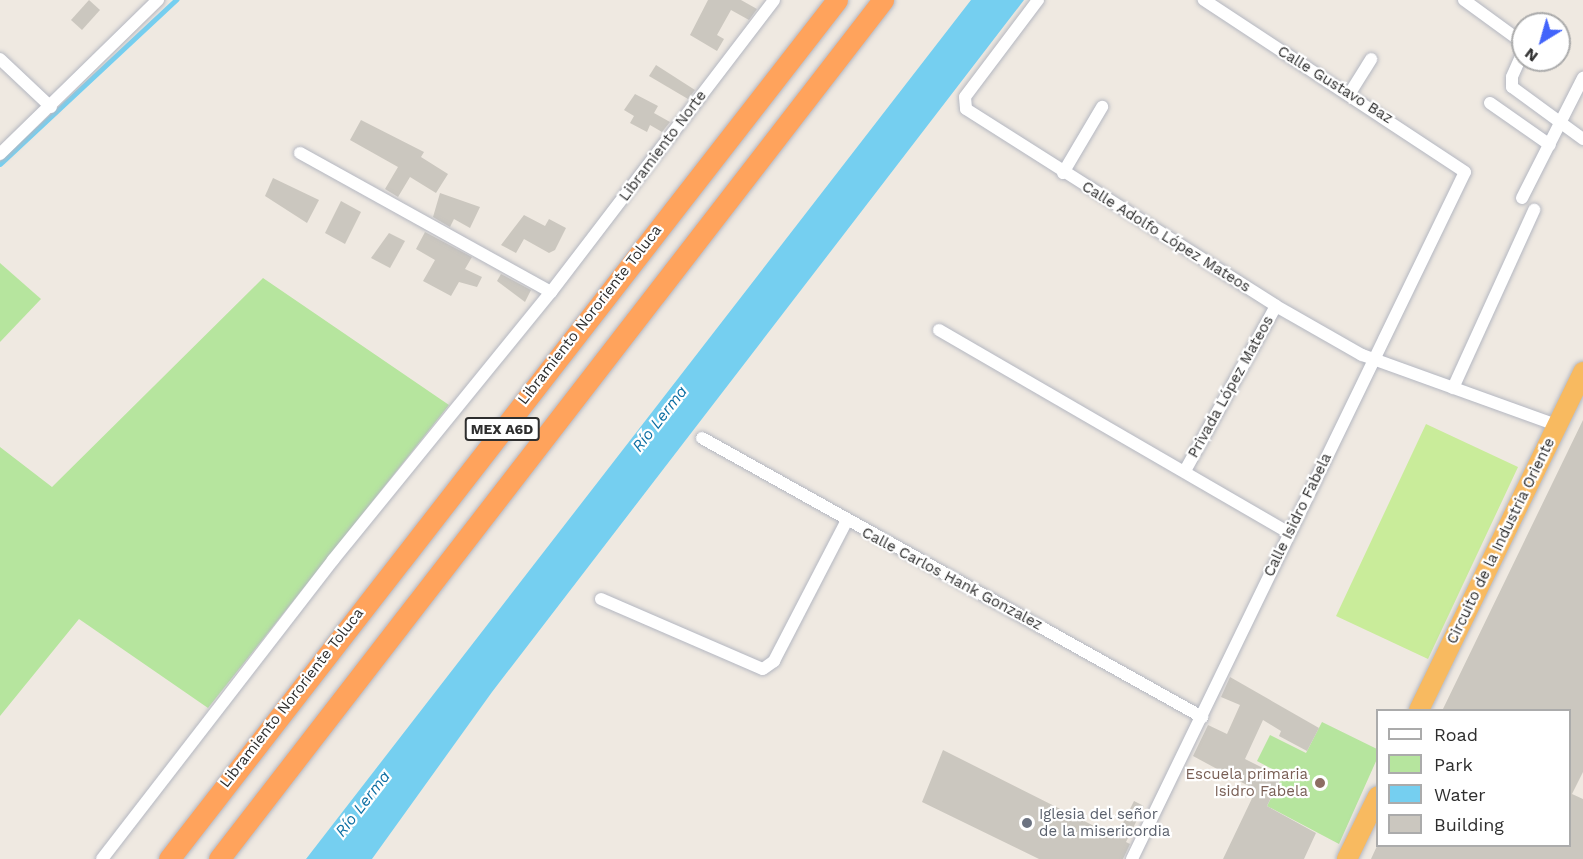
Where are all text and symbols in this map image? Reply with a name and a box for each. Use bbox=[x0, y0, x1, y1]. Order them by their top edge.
north arrow bbox=[1511, 12, 1571, 72]
street label: Calle Gustavo Baz bbox=[1274, 42, 1396, 128]
text: N bbox=[1521, 44, 1542, 66]
street label: Libramiento Norte bbox=[616, 87, 710, 205]
street label: Calle Adolfo López Mateos bbox=[1078, 177, 1254, 297]
street label: Libramiento Nororiente Toluca bbox=[514, 222, 666, 408]
street label: Privada López Mateos bbox=[1184, 313, 1278, 461]
water label: Río Lerma bbox=[628, 382, 692, 456]
road number: MEX A6D bbox=[464, 418, 540, 440]
street label: Circuito de la Industria Oriente bbox=[1443, 435, 1559, 647]
street label: Calle Isidro Fabela bbox=[1260, 450, 1336, 580]
street label: Calle Carlos Hank Gonzalez bbox=[858, 524, 1046, 634]
street label: Libramiento Nororiente Toluca bbox=[216, 605, 368, 791]
legend bbox=[1376, 709, 1571, 847]
text: Road bbox=[1434, 724, 1478, 745]
text: Park bbox=[1434, 754, 1473, 775]
place label: Escuela primaria Isidro Fabela bbox=[1185, 765, 1308, 800]
water label: Río Lerma bbox=[331, 767, 395, 841]
marker: Escuela primaria Isidro Fabela bbox=[1313, 776, 1327, 790]
text: Water bbox=[1434, 784, 1486, 805]
place label: Iglesia del señor de la misericordia bbox=[1039, 805, 1170, 840]
text: Building bbox=[1434, 814, 1504, 835]
marker: Iglesia del señor de la misericordia bbox=[1020, 816, 1034, 830]

